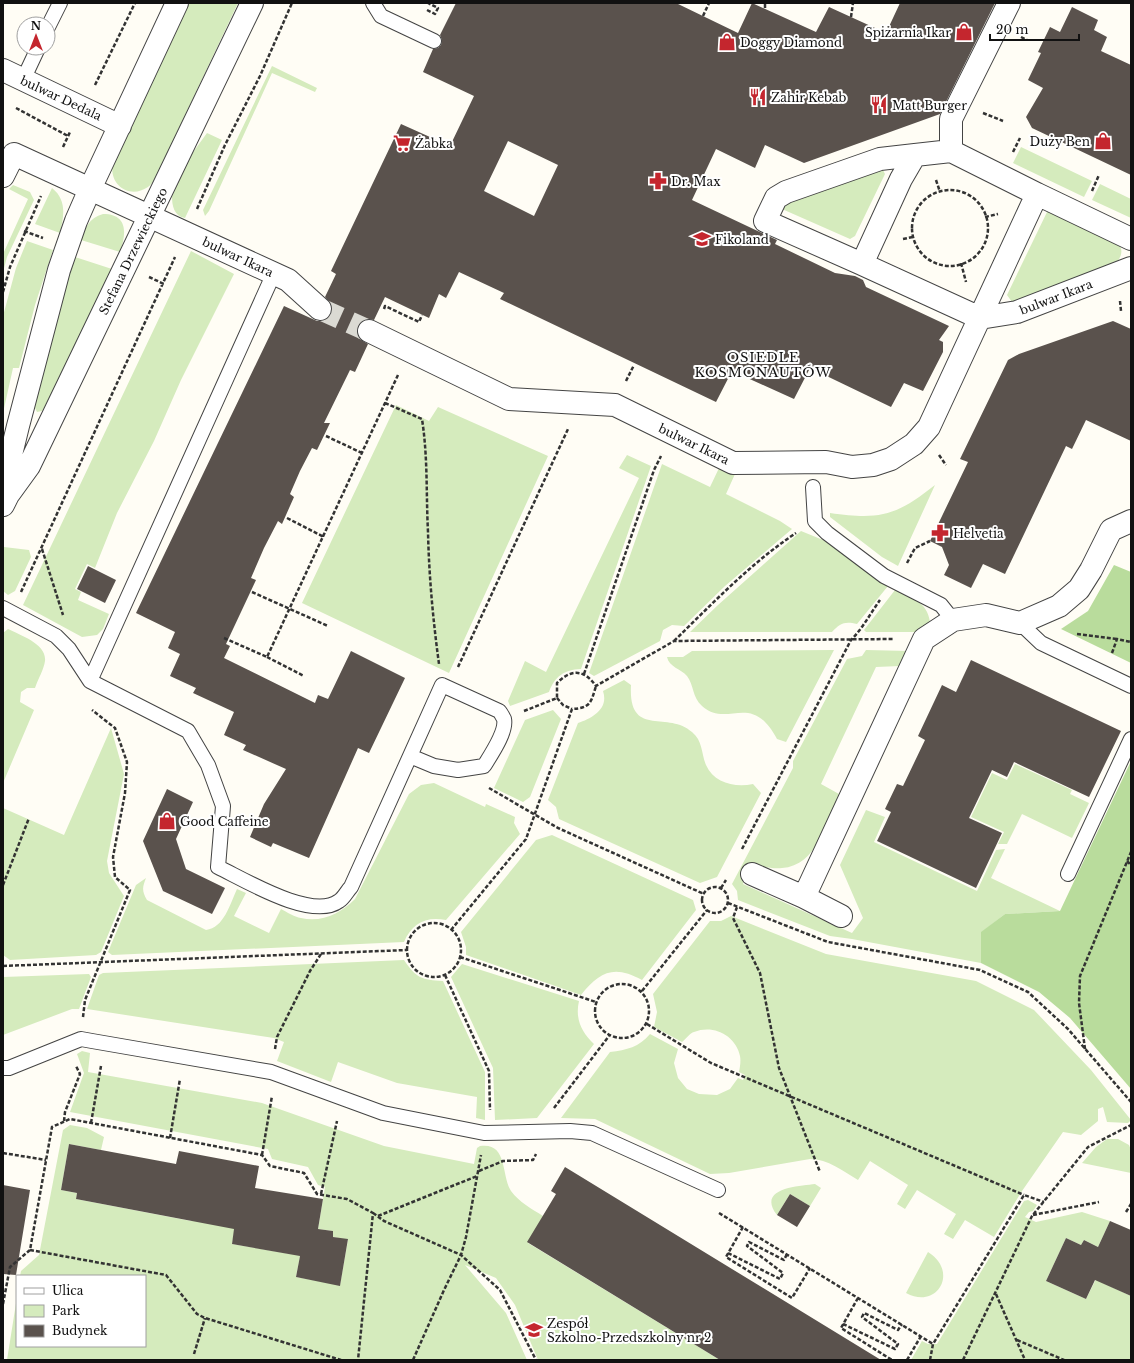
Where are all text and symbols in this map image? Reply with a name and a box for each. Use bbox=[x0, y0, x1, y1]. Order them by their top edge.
north arrow bbox=[16, 16, 56, 56]
scale bar bbox=[990, 16, 1079, 42]
text: N bbox=[31, 19, 42, 33]
shop icon: Spiżarnia Ikar bbox=[954, 22, 974, 42]
text: 20 m bbox=[996, 22, 1028, 37]
place label: Spiżarnia Ikar bbox=[865, 25, 951, 40]
shop icon: Doggy Diamond bbox=[717, 32, 737, 52]
place label: Doggy Diamond bbox=[740, 35, 842, 50]
street label: bulwar Dedala bbox=[17, 72, 104, 124]
restaurant icon: Zahir Kebab bbox=[748, 87, 768, 107]
place label: Zahir Kebab bbox=[771, 90, 847, 105]
restaurant icon: Matt Burger bbox=[869, 95, 889, 115]
place label: Matt Burger bbox=[892, 98, 967, 113]
shop icon: Duży Ben bbox=[1093, 131, 1113, 151]
supermarket icon: Żabka bbox=[392, 133, 412, 153]
place label: Duży Ben bbox=[1030, 134, 1090, 149]
place label: Żabka bbox=[415, 135, 453, 151]
pharmacy icon: Dr. Max bbox=[648, 171, 668, 191]
place label: Dr. Max bbox=[671, 174, 721, 189]
street label: Stefana Drzewieckiego bbox=[96, 185, 170, 317]
school or university icon: Fikoland bbox=[692, 229, 712, 249]
place label: Fikoland bbox=[715, 232, 769, 247]
street label: bulwar Ikara bbox=[199, 234, 276, 280]
street label: bulwar Ikara bbox=[1017, 276, 1095, 318]
district label: OSIEDLE KOSMONAUTÓW bbox=[694, 349, 832, 381]
street label: bulwar Ikara bbox=[655, 420, 732, 468]
pharmacy icon: Helvetia bbox=[930, 523, 950, 543]
place label: Helvetia bbox=[953, 526, 1004, 541]
shop icon: Good Caffeine bbox=[157, 811, 177, 831]
place label: Good Caffeine bbox=[180, 814, 269, 829]
legend bbox=[16, 1275, 146, 1347]
text: Ulica bbox=[52, 1283, 84, 1298]
text: Park bbox=[52, 1303, 80, 1318]
place label: Zespół Szkolno-Przedszkolny nr 2 bbox=[547, 1316, 711, 1345]
school or university icon: Zespół Szkolno-Przedszkolny nr 2 bbox=[524, 1320, 544, 1340]
text: Budynek bbox=[52, 1323, 108, 1338]

